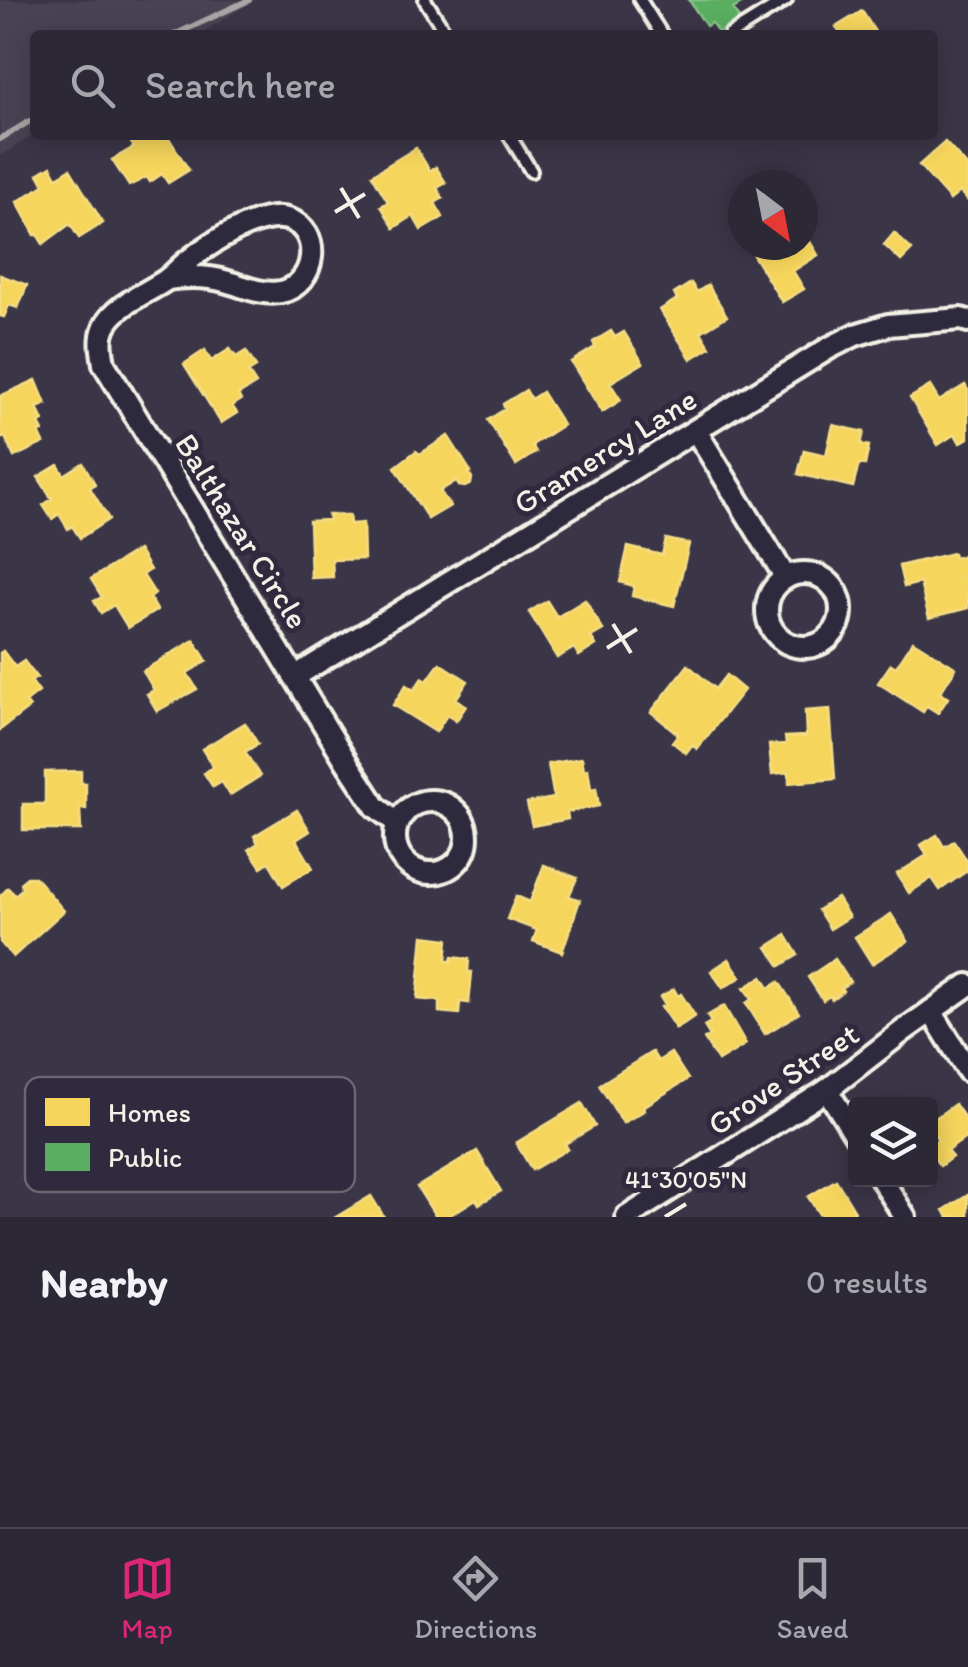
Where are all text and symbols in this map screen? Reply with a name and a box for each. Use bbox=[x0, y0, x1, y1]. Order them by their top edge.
search box bbox=[30, 30, 938, 140]
icon: search bbox=[65, 58, 120, 113]
text: Search here bbox=[145, 62, 336, 108]
north arrow bbox=[728, 170, 818, 260]
street label: Gramercy Lane bbox=[507, 380, 703, 522]
street label: Balthazar Circle bbox=[167, 427, 317, 635]
street label: Grove Street bbox=[700, 1015, 866, 1143]
legend bbox=[25, 1077, 355, 1192]
text: Homes bbox=[108, 1095, 191, 1129]
map controls bbox=[848, 1097, 938, 1187]
button: layers bbox=[848, 1097, 938, 1187]
text: Public bbox=[108, 1140, 182, 1174]
text: 41°30'05"N bbox=[625, 1164, 747, 1194]
text: Nearby bbox=[40, 1257, 167, 1308]
text: 0 results bbox=[806, 1263, 928, 1301]
tab: Map bbox=[120, 1551, 175, 1645]
tab: Directions bbox=[414, 1551, 537, 1645]
tab: Saved bbox=[777, 1551, 848, 1645]

